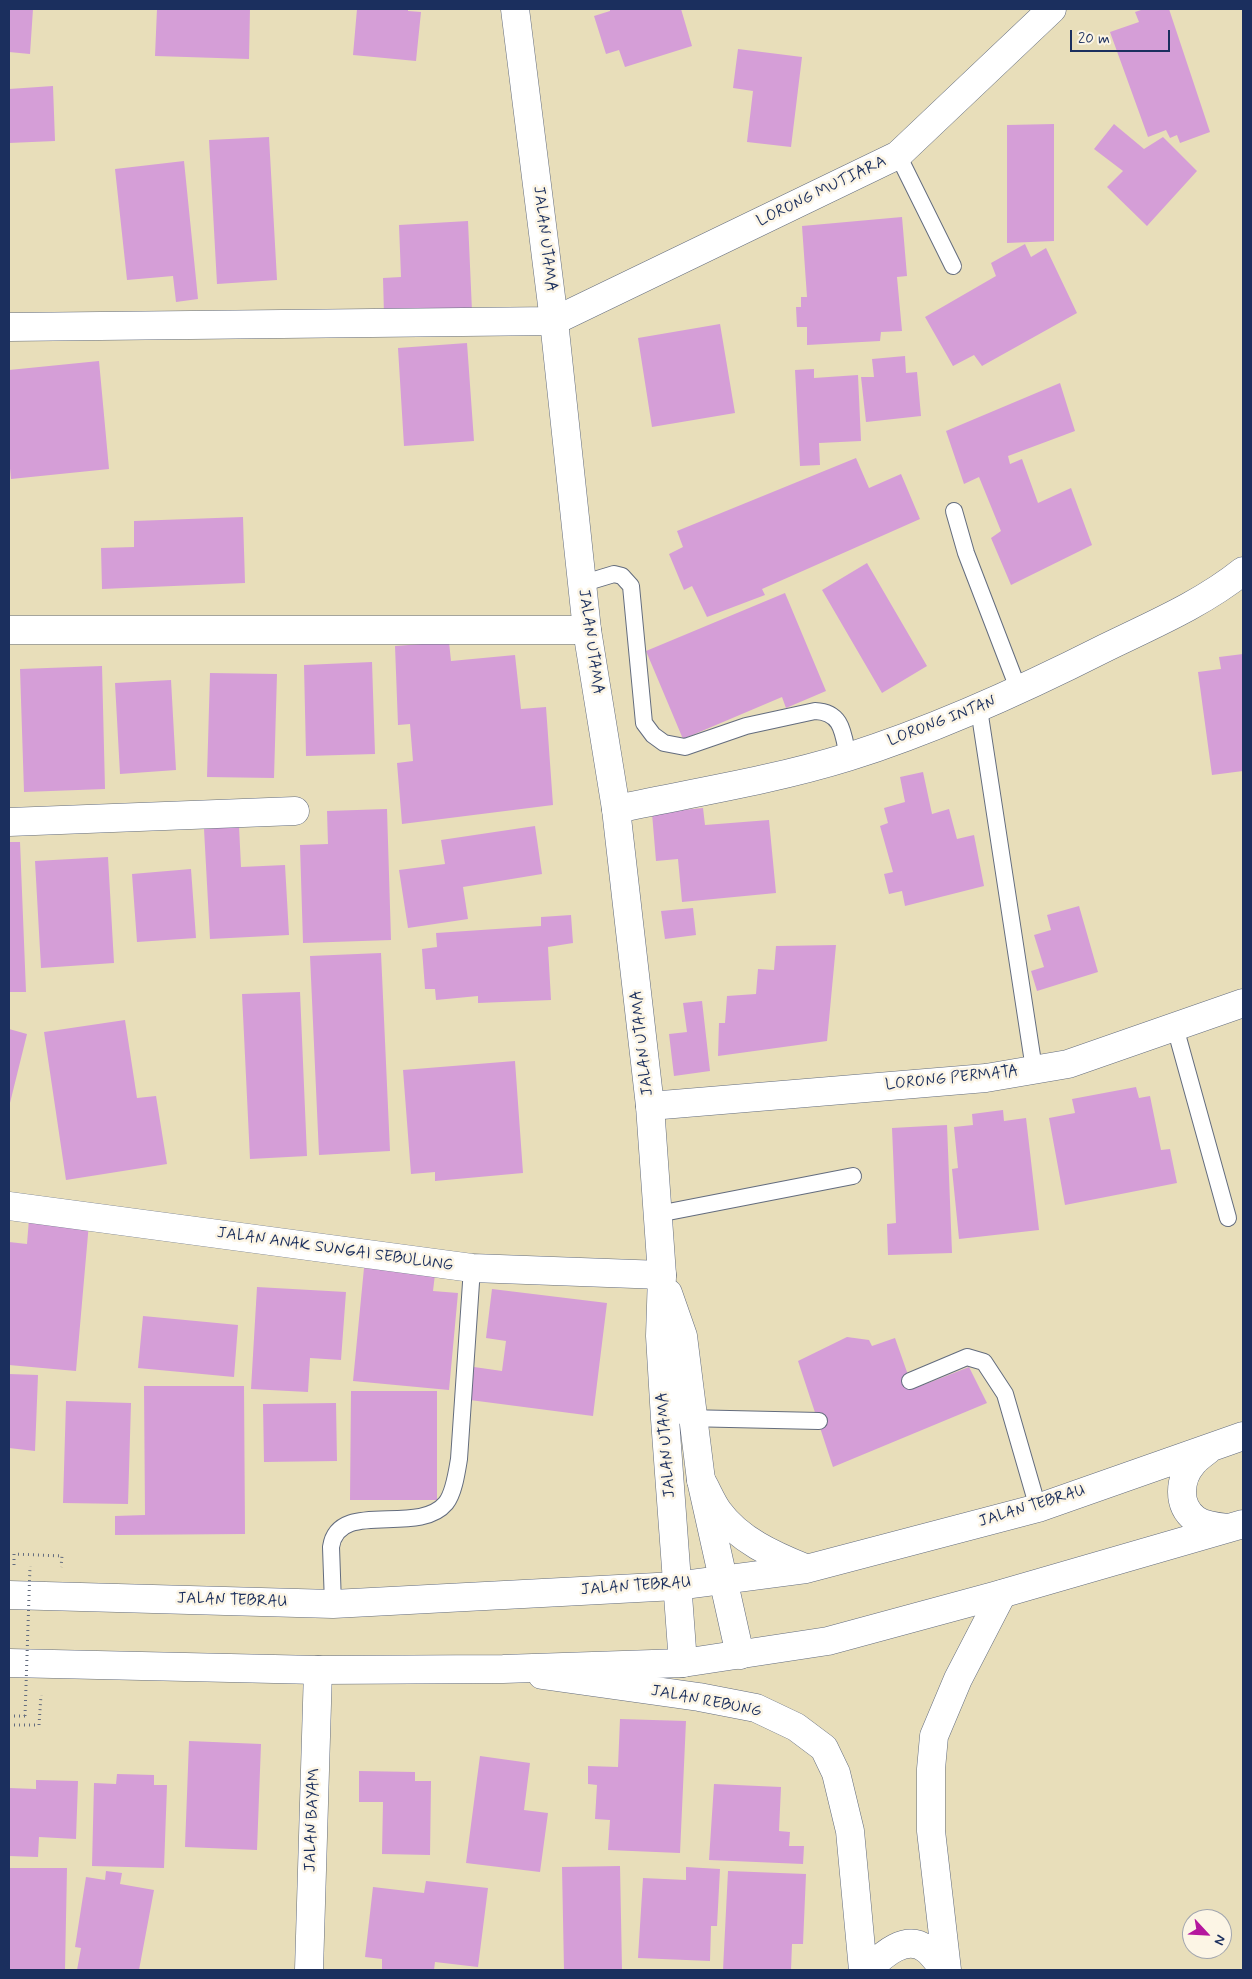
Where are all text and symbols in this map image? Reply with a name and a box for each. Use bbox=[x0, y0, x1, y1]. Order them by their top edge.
scale bar bbox=[1072, 20, 1172, 52]
text: 20 m bbox=[1078, 29, 1110, 49]
street label: LORONG MUTIARA bbox=[754, 152, 890, 232]
street label: JALAN UTAMA bbox=[528, 185, 560, 293]
street label: JALAN UTAMA bbox=[573, 588, 607, 696]
street label: LORONG INTAN bbox=[885, 693, 999, 751]
street label: JALAN UTAMA bbox=[628, 989, 658, 1097]
street label: LORONG PERMATA bbox=[884, 1062, 1020, 1096]
street label: JALAN ANAK SUNGAI SEBULUNG bbox=[216, 1224, 454, 1276]
street label: JALAN UTAMA bbox=[654, 1391, 680, 1499]
street label: JALAN TEBRAU bbox=[976, 1482, 1088, 1532]
street label: JALAN TEBRAU bbox=[580, 1574, 692, 1600]
street label: JALAN TEBRAU bbox=[176, 1589, 288, 1613]
street label: JALAN REBUNG bbox=[649, 1682, 763, 1722]
street label: JALAN BAYAM bbox=[302, 1768, 324, 1872]
north arrow bbox=[1182, 1909, 1232, 1959]
text: N bbox=[1210, 1932, 1230, 1948]

